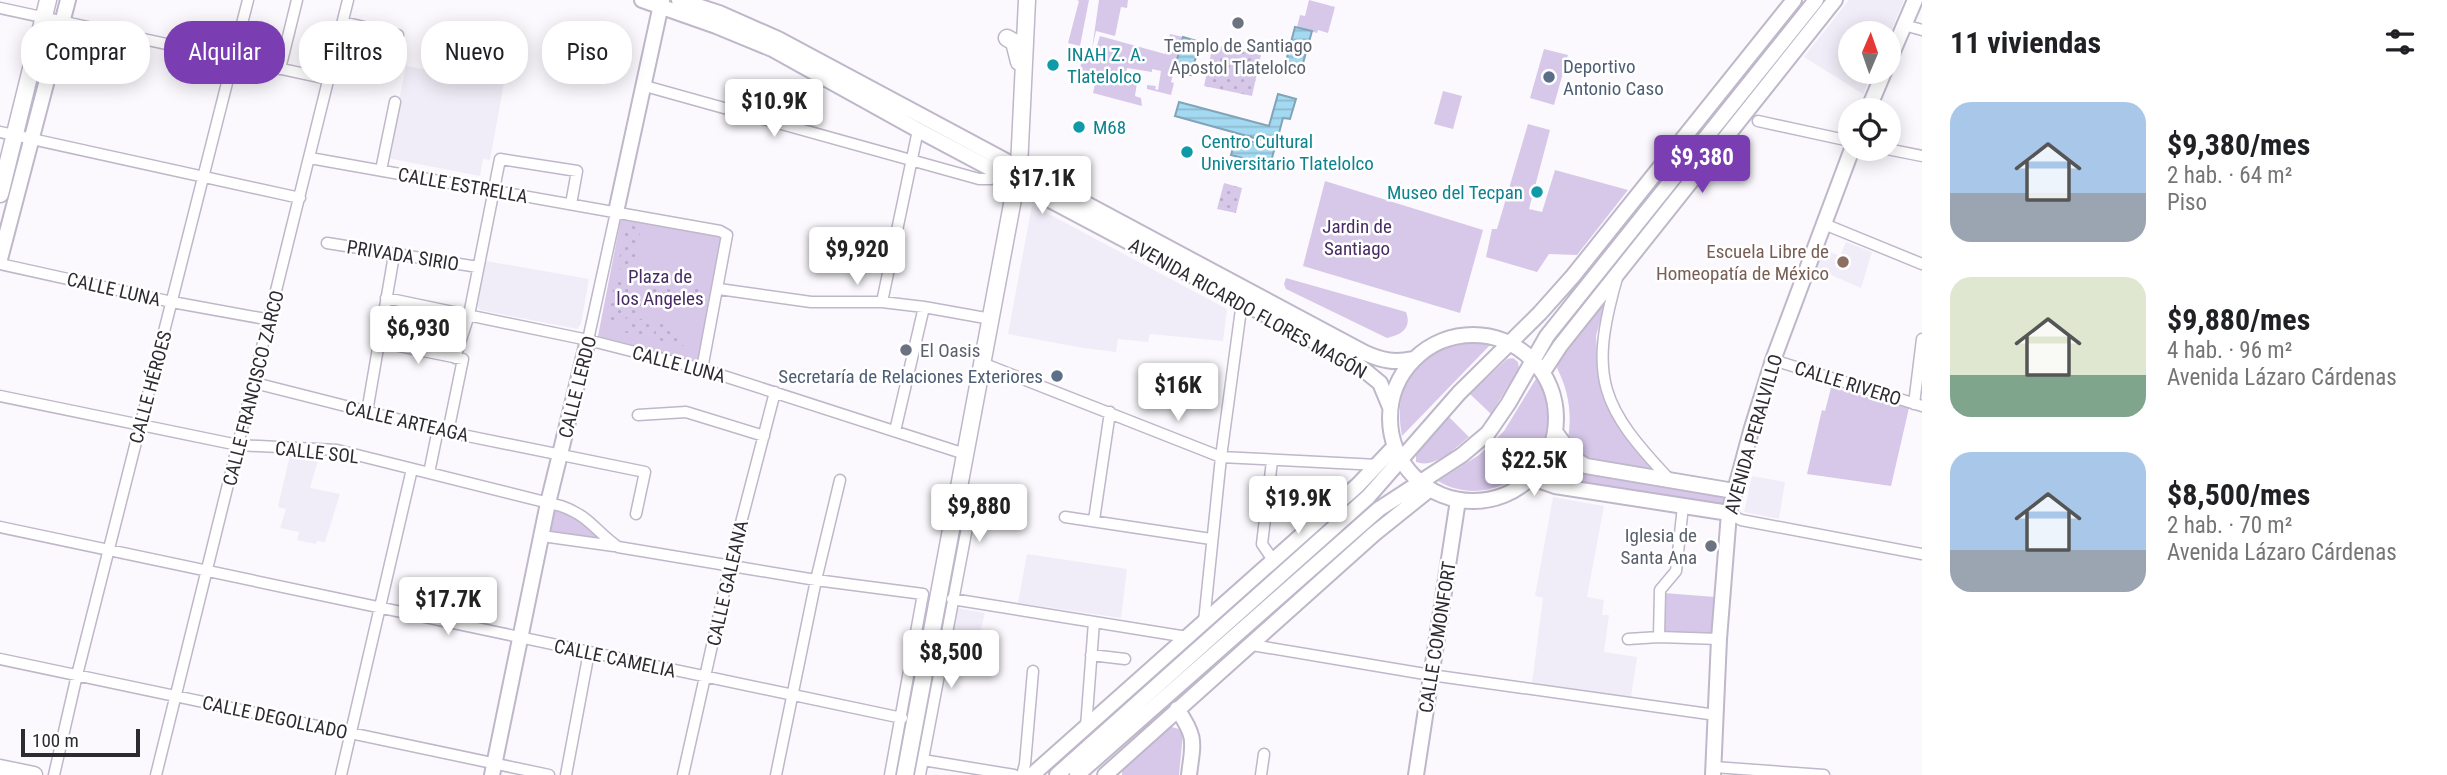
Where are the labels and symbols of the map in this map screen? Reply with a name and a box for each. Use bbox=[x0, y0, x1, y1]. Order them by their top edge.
marker: Templo de Santiago Apostol Tlatelolco bbox=[1230, 15, 1246, 31]
north arrow bbox=[1838, 21, 1900, 84]
place label: Templo de Santiago Apostol Tlatelolco bbox=[1164, 34, 1312, 79]
place label: INAH Z. A. Tlatelolco bbox=[1067, 43, 1146, 88]
place label: Deportivo Antonio Caso bbox=[1563, 55, 1664, 100]
marker: INAH Z. A. Tlatelolco bbox=[1045, 57, 1061, 73]
marker: Deportivo Antonio Caso bbox=[1541, 69, 1557, 85]
pin: $10.9K bbox=[717, 80, 831, 139]
place label: M68 bbox=[1093, 116, 1126, 139]
marker: M68 bbox=[1071, 119, 1087, 135]
place label: Centro Cultural Universitario Tlatelolco bbox=[1201, 130, 1374, 175]
pin: $9,380 bbox=[1645, 136, 1759, 195]
marker: Centro Cultural Universitario Tlatelolco bbox=[1179, 144, 1195, 160]
pin: $17.1K bbox=[985, 156, 1099, 216]
street label: CALLE ESTRELLA bbox=[396, 163, 530, 208]
place label: Museo del Tecpan bbox=[1387, 181, 1523, 204]
marker: Museo del Tecpan bbox=[1529, 184, 1545, 200]
park label: Jardin de Santiago bbox=[1322, 215, 1392, 260]
pin: $9,920 bbox=[800, 228, 914, 287]
street label: AVENIDA RICARDO FLORES MAGÓN bbox=[1125, 233, 1371, 384]
street label: PRIVADA SIRIO bbox=[345, 235, 461, 276]
place label: Escuela Libre de Homeopatía de México bbox=[1656, 240, 1829, 285]
marker: Escuela Libre de Homeopatía de México bbox=[1835, 254, 1851, 270]
park label: Plaza de los Angeles bbox=[616, 265, 704, 310]
street label: CALLE LUNA bbox=[65, 268, 163, 311]
street label: CALLE FRANCISCO ZARCO bbox=[218, 288, 289, 488]
pin: $6,930 bbox=[361, 306, 475, 366]
street label: CALLE HÉROES bbox=[124, 328, 177, 446]
street label: CALLE LERDO bbox=[554, 334, 601, 441]
place label: El Oasis bbox=[920, 339, 980, 362]
street label: CALLE LUNA bbox=[630, 341, 728, 388]
marker: El Oasis bbox=[898, 342, 914, 358]
street label: AVENIDA PERALVILLO bbox=[1720, 351, 1787, 517]
street label: CALLE RIVERO bbox=[1792, 356, 1904, 411]
pin: $16K bbox=[1137, 364, 1219, 423]
place label: Secretaría de Relaciones Exteriores bbox=[778, 365, 1043, 388]
marker: Secretaría de Relaciones Exteriores bbox=[1049, 368, 1065, 384]
street label: CALLE ARTEAGA bbox=[343, 396, 471, 447]
street label: CALLE SOL bbox=[274, 437, 360, 468]
pin: $22.5K bbox=[1477, 438, 1591, 498]
pin: $19.9K bbox=[1241, 476, 1355, 536]
pin: $9,880 bbox=[922, 484, 1036, 544]
street label: CALLE GALEANA bbox=[702, 518, 753, 648]
place label: Iglesia de Santa Ana bbox=[1620, 524, 1697, 569]
marker: Iglesia de Santa Ana bbox=[1703, 538, 1719, 554]
street label: CALLE COMONFORT bbox=[1414, 560, 1461, 715]
pin: $17.7K bbox=[391, 578, 505, 637]
pin: $8,500 bbox=[894, 630, 1008, 690]
street label: CALLE CAMELIA bbox=[552, 634, 678, 683]
street label: CALLE DEGOLLADO bbox=[200, 691, 350, 744]
scale bar bbox=[21, 726, 140, 758]

